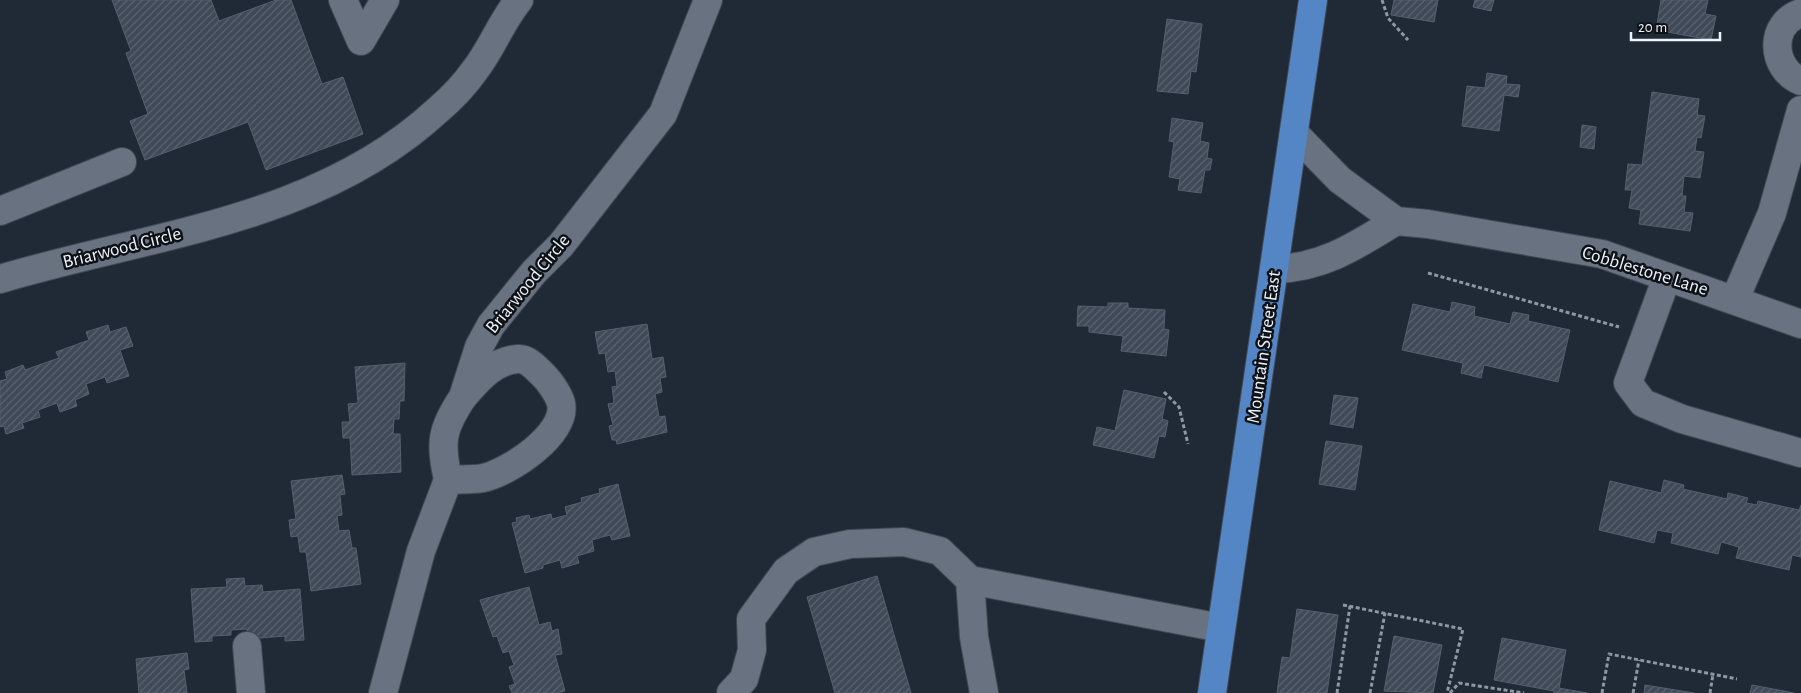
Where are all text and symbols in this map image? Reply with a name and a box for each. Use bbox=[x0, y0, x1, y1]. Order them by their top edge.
scale bar bbox=[1631, 10, 1720, 42]
text: 20 m bbox=[1638, 20, 1667, 35]
street label: Briarwood Circle bbox=[61, 224, 183, 272]
street label: Briarwood Circle bbox=[482, 231, 574, 337]
street label: Cobblestone Lane bbox=[1580, 243, 1710, 299]
street label: Mountain Street East bbox=[1244, 269, 1284, 425]

